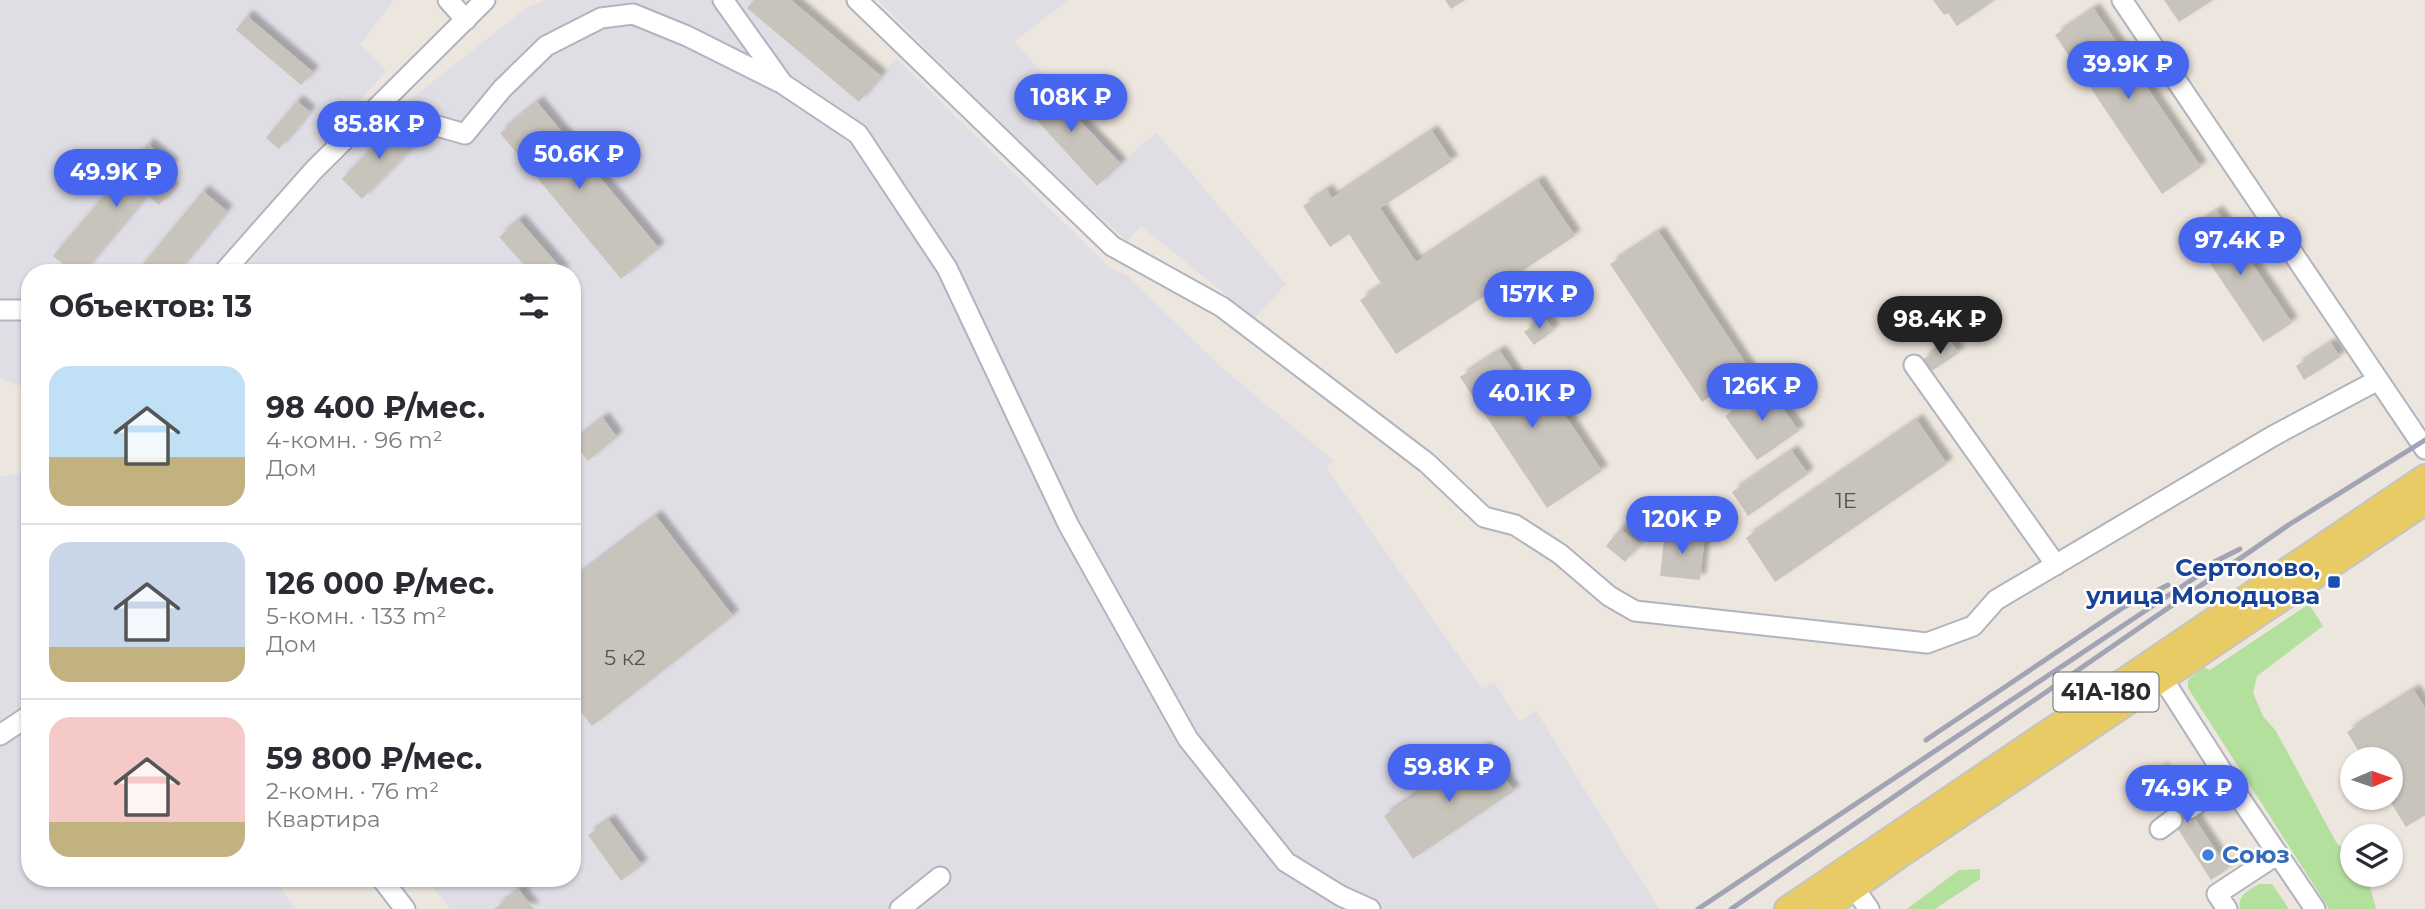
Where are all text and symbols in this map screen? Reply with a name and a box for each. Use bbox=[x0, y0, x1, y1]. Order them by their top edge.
pin: 39.9K ₽ bbox=[2063, 42, 2193, 101]
text: 39.9K ₽ bbox=[2083, 50, 2173, 78]
pin: 108K ₽ bbox=[1014, 74, 1128, 134]
text: 108K ₽ bbox=[1030, 83, 1112, 111]
pin: 85.8K ₽ bbox=[314, 102, 444, 161]
text: 85.8K ₽ bbox=[333, 110, 425, 138]
pin: 50.6K ₽ bbox=[514, 132, 644, 191]
text: 50.6K ₽ bbox=[534, 140, 624, 168]
pin: 49.9K ₽ bbox=[51, 150, 181, 209]
text: 49.9K ₽ bbox=[70, 158, 162, 186]
pin: 97.4K ₽ bbox=[2175, 218, 2305, 277]
text: 97.4K ₽ bbox=[2195, 226, 2285, 254]
pin: 157K ₽ bbox=[1482, 272, 1596, 331]
text: 157K ₽ bbox=[1500, 280, 1578, 308]
icon: filters bbox=[515, 287, 553, 325]
text: Объектов: 13 bbox=[49, 288, 252, 325]
pin: 98.4K ₽ bbox=[1875, 296, 2005, 356]
text: 98.4K ₽ bbox=[1893, 305, 1987, 333]
pin: 126K ₽ bbox=[1705, 364, 1819, 423]
pin: 40.1K ₽ bbox=[1467, 370, 1597, 430]
text: 126K ₽ bbox=[1723, 372, 1801, 400]
text: 40.1K ₽ bbox=[1488, 379, 1576, 407]
text: 98 400 ₽/мес. bbox=[266, 389, 485, 426]
icon: home bbox=[105, 394, 189, 478]
text: 4-комн. · 96 m² bbox=[266, 426, 443, 454]
text: Дом bbox=[266, 454, 317, 482]
house number: 1Е bbox=[1835, 488, 1857, 513]
pin: 120K ₽ bbox=[1625, 496, 1739, 556]
text: 120K ₽ bbox=[1642, 505, 1722, 533]
place label: Сертолово, улица Молодцова bbox=[2085, 553, 2320, 610]
text: 126 000 ₽/мес. bbox=[266, 565, 494, 602]
icon: home bbox=[105, 570, 189, 654]
marker: Сертолово, улица Молодцова bbox=[2326, 574, 2342, 590]
text: 5-комн. · 133 m² bbox=[266, 602, 446, 630]
text: Дом bbox=[266, 630, 317, 658]
house number: 5 к2 bbox=[604, 645, 646, 670]
road number: 41А-180 bbox=[2054, 672, 2158, 712]
text: 59 800 ₽/мес. bbox=[266, 740, 482, 777]
pin: 59.8K ₽ bbox=[1384, 744, 1514, 804]
icon: home bbox=[105, 745, 189, 829]
north arrow bbox=[2340, 747, 2403, 810]
map controls bbox=[2340, 747, 2403, 887]
text: 59.8K ₽ bbox=[1404, 753, 1494, 781]
pin: 74.9K ₽ bbox=[2122, 766, 2252, 825]
text: 74.9K ₽ bbox=[2141, 774, 2233, 802]
text: 2-комн. · 76 m² bbox=[266, 777, 439, 805]
text: Квартира bbox=[266, 805, 380, 833]
button: layers bbox=[2340, 824, 2403, 887]
place label: Союз bbox=[2222, 840, 2290, 869]
marker: Союз bbox=[2200, 847, 2216, 863]

